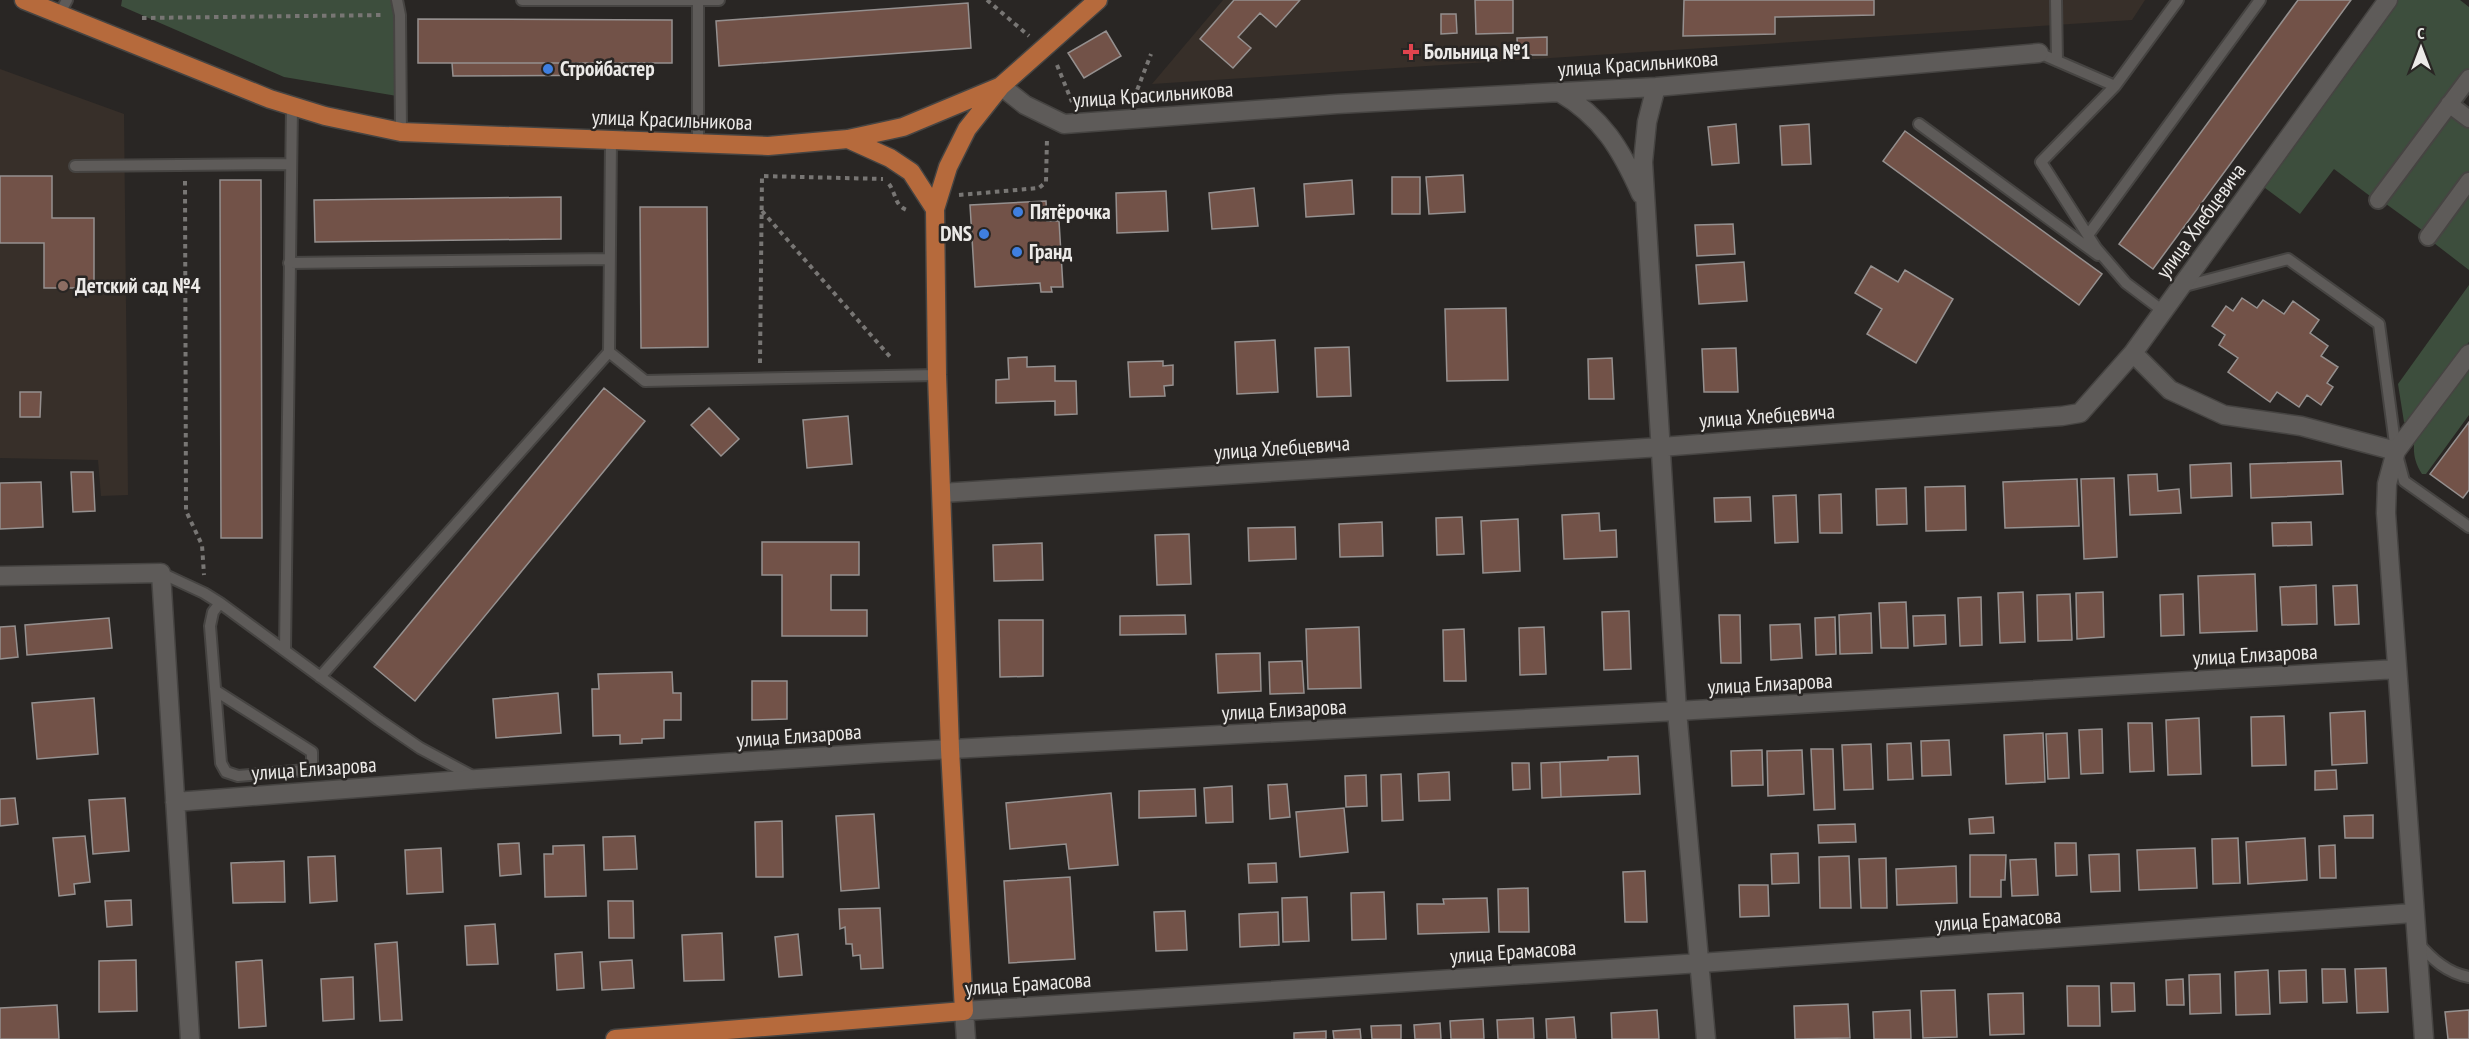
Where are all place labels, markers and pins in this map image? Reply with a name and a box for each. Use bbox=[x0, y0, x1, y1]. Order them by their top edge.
place label: Больница №1 bbox=[1424, 38, 1531, 65]
marker: Больница №1 bbox=[1402, 43, 1420, 61]
place label: Стройбастер bbox=[560, 55, 655, 82]
marker: Стройбастер bbox=[541, 62, 555, 76]
place label: Пятёрочка bbox=[1030, 198, 1111, 225]
marker: Пятёрочка bbox=[1011, 205, 1025, 219]
place label: DNS bbox=[940, 220, 972, 247]
marker: DNS bbox=[977, 227, 991, 241]
place label: Гранд bbox=[1029, 238, 1072, 265]
marker: Гранд bbox=[1010, 245, 1024, 259]
place label: Детский сад №4 bbox=[75, 272, 200, 299]
marker: Детский сад №4 bbox=[56, 279, 70, 293]

